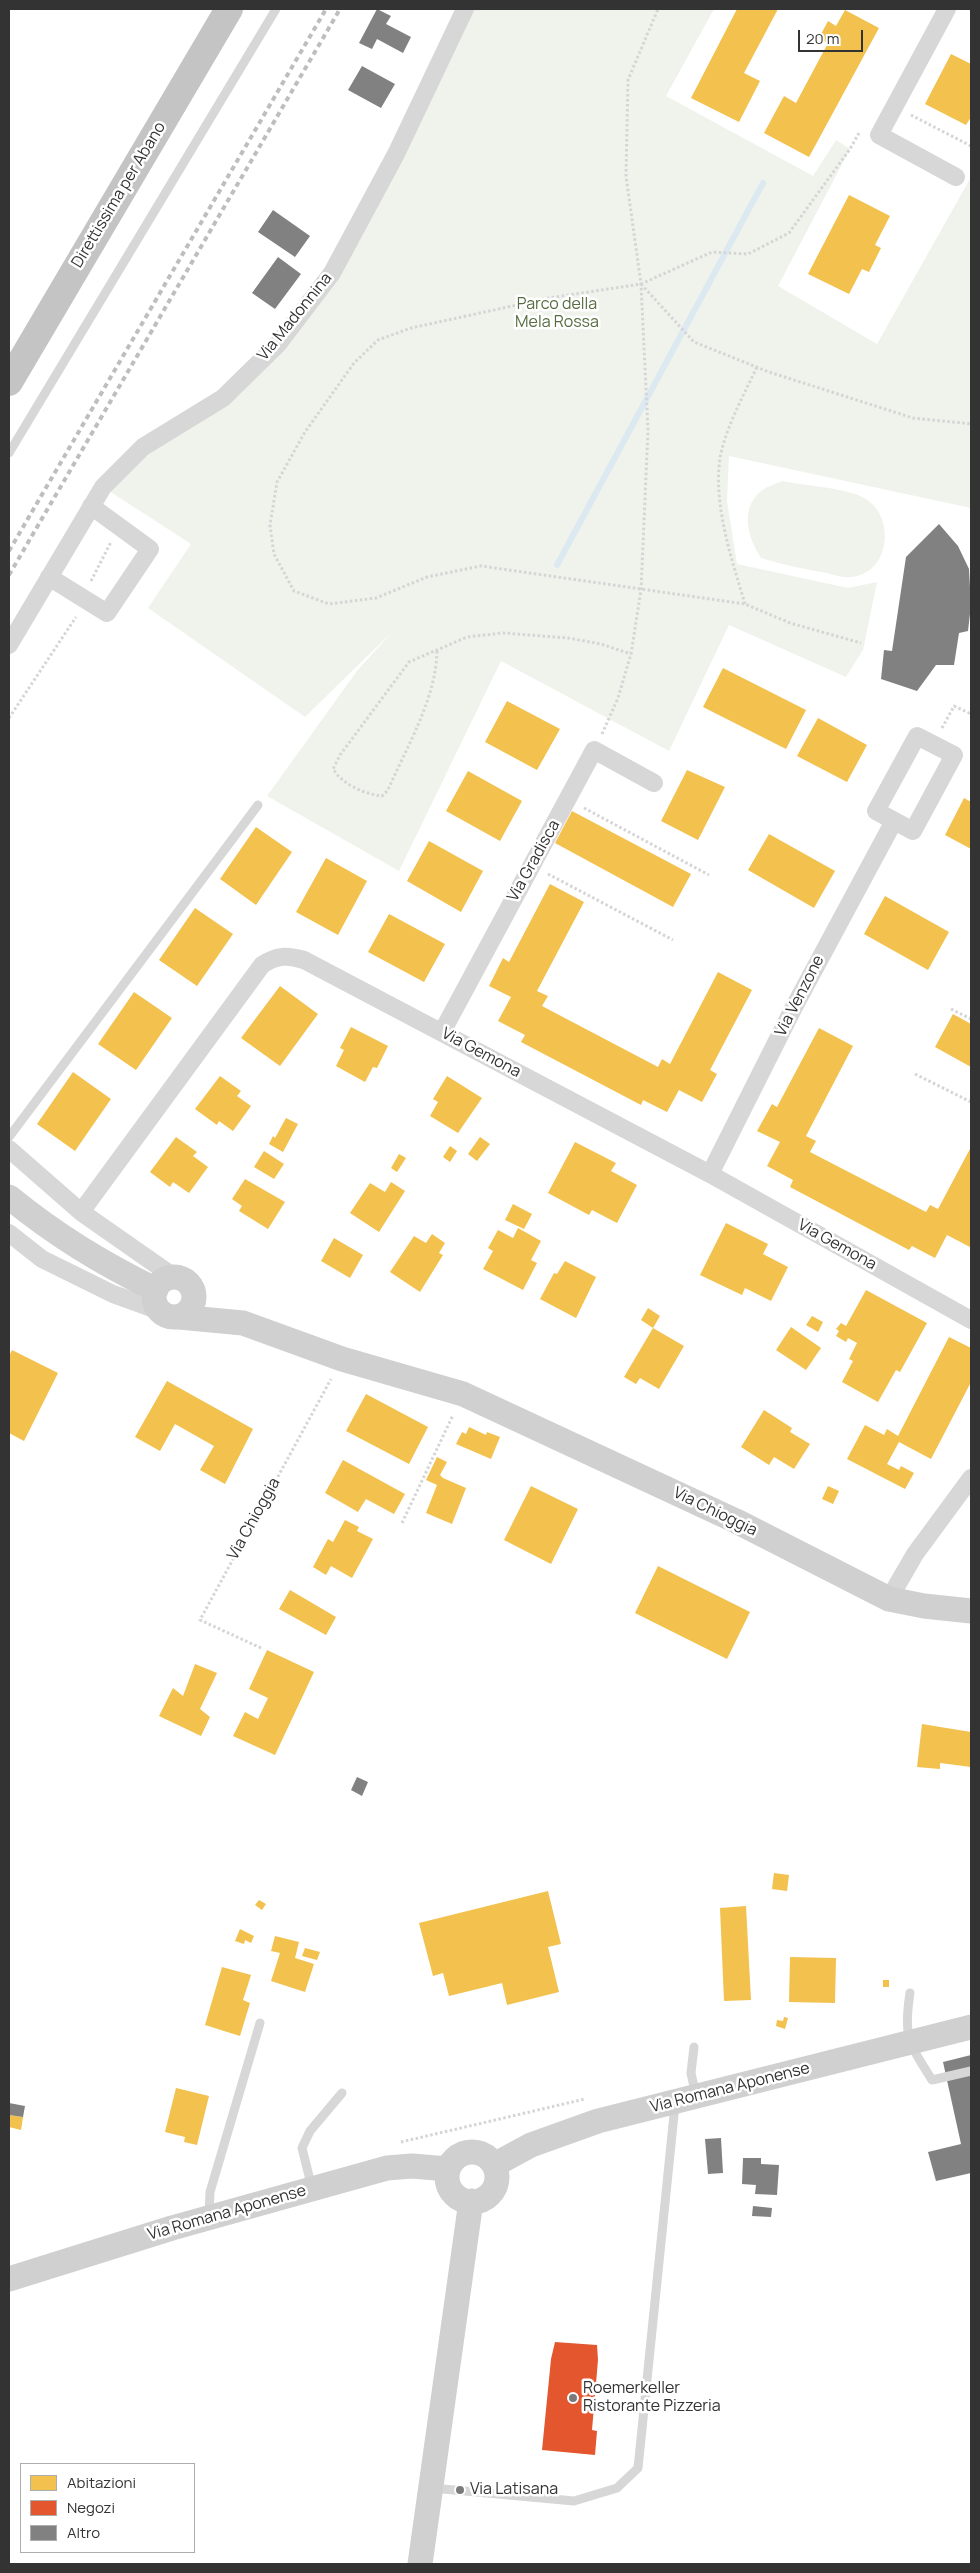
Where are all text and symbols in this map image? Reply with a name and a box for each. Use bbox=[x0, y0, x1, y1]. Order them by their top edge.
scale bar bbox=[800, 20, 865, 52]
text: 20 m bbox=[806, 28, 839, 49]
street label: Direttissima per Abano bbox=[68, 119, 170, 271]
street label: Via Madonnina bbox=[254, 269, 336, 365]
park label: Parco della Mela Rossa bbox=[515, 295, 599, 333]
street label: Via Gradisca bbox=[504, 817, 564, 905]
street label: Via Venzone bbox=[771, 952, 829, 1040]
street label: Via Gemona bbox=[438, 1024, 524, 1082]
street label: Via Gemona bbox=[794, 1216, 880, 1274]
street label: Via Chioggia bbox=[224, 1475, 284, 1563]
street label: Via Chioggia bbox=[670, 1483, 760, 1541]
street label: Via Romana Aponense bbox=[648, 2059, 812, 2117]
street label: Via Romana Aponense bbox=[146, 2181, 308, 2245]
place label: Roemerkeller Ristorante Pizzeria bbox=[583, 2379, 721, 2417]
marker: Roemerkeller Ristorante Pizzeria bbox=[567, 2392, 579, 2404]
legend bbox=[20, 2463, 195, 2553]
text: Abitazioni bbox=[67, 2472, 136, 2493]
place label: Via Latisana bbox=[470, 2480, 558, 2500]
marker: Via Latisana bbox=[454, 2484, 466, 2496]
text: Negozi bbox=[67, 2497, 115, 2518]
text: Altro bbox=[67, 2522, 100, 2543]

